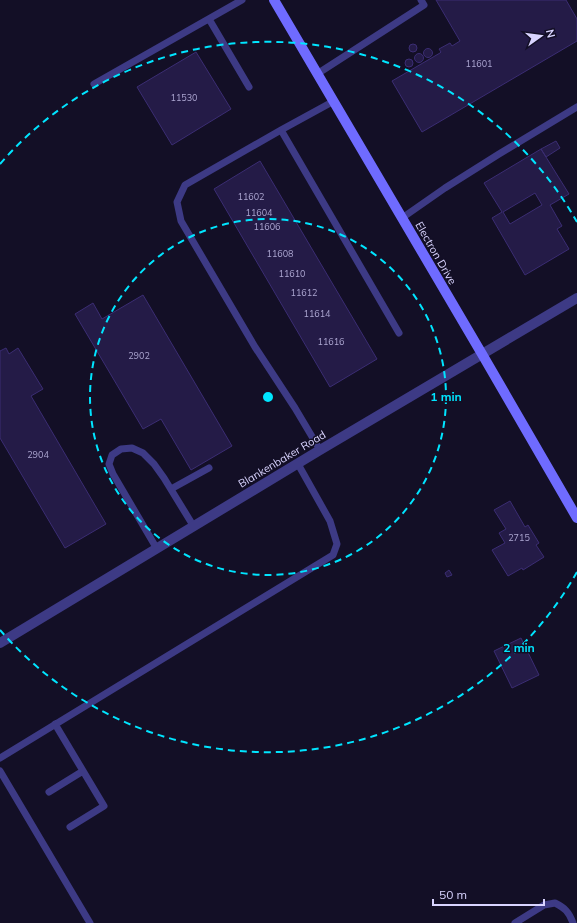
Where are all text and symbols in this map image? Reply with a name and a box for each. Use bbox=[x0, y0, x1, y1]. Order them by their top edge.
north arrow bbox=[521, 16, 561, 56]
text: N bbox=[543, 28, 559, 39]
house number: 11601 bbox=[465, 58, 493, 69]
house number: 11530 bbox=[170, 92, 198, 103]
house number: 11602 bbox=[237, 191, 265, 202]
house number: 11604 bbox=[245, 207, 273, 218]
street label: Electron Drive bbox=[412, 219, 460, 287]
house number: 11606 bbox=[253, 221, 281, 232]
house number: 11608 bbox=[266, 248, 294, 259]
house number: 11610 bbox=[278, 268, 306, 279]
house number: 11612 bbox=[290, 287, 318, 298]
house number: 11614 bbox=[303, 308, 331, 319]
house number: 11616 bbox=[317, 336, 345, 347]
house number: 2902 bbox=[128, 350, 150, 361]
text: 1 min bbox=[430, 389, 462, 404]
centre of rings bbox=[261, 390, 275, 404]
street label: Blankenbaker Road bbox=[236, 427, 328, 491]
house number: 2904 bbox=[27, 449, 49, 460]
house number: 2715 bbox=[508, 532, 530, 543]
text: 2 min bbox=[503, 640, 535, 655]
scale bar bbox=[433, 881, 544, 907]
text: 50 m bbox=[439, 887, 467, 902]

